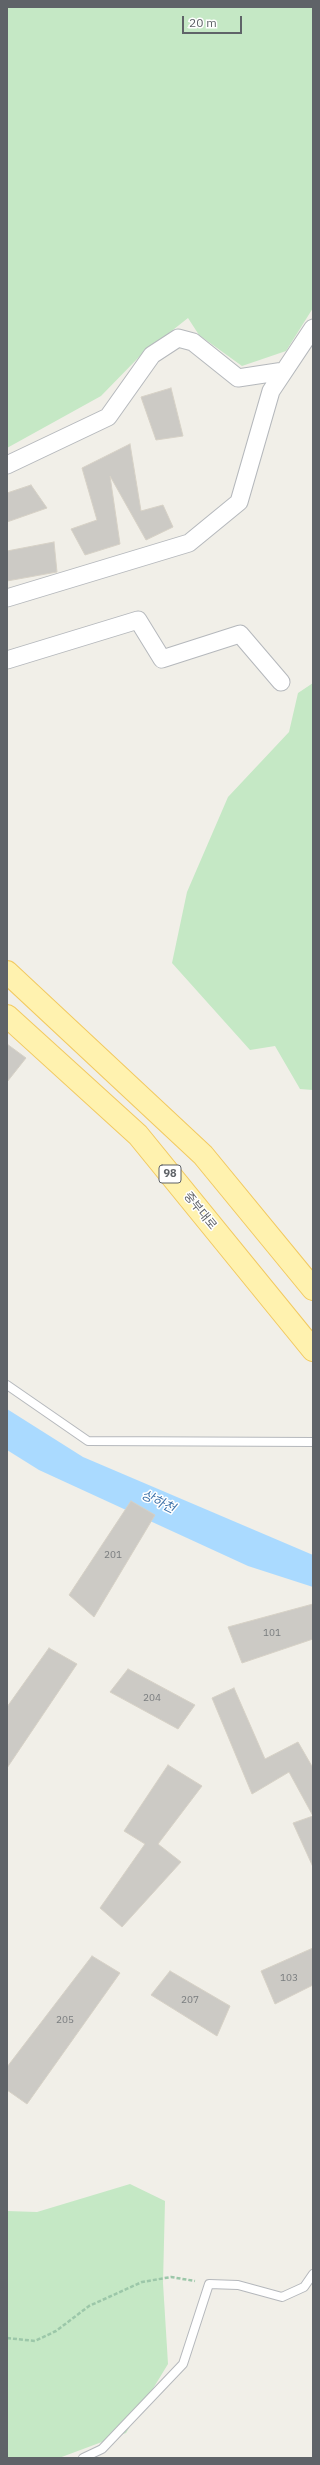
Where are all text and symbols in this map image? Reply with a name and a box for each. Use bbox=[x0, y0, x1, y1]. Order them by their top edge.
scale bar bbox=[184, 8, 244, 34]
text: 20 m bbox=[189, 15, 217, 30]
road number: 98 bbox=[159, 1165, 181, 1183]
street label: 중부대로 bbox=[181, 1189, 219, 1233]
water label: 상하천 bbox=[138, 1487, 178, 1517]
house number: 201 bbox=[104, 1549, 122, 1561]
house number: 101 bbox=[263, 1627, 281, 1639]
house number: 204 bbox=[143, 1692, 161, 1704]
house number: 103 bbox=[280, 1972, 298, 1984]
house number: 207 bbox=[181, 1994, 199, 2006]
house number: 205 bbox=[56, 2014, 74, 2026]

